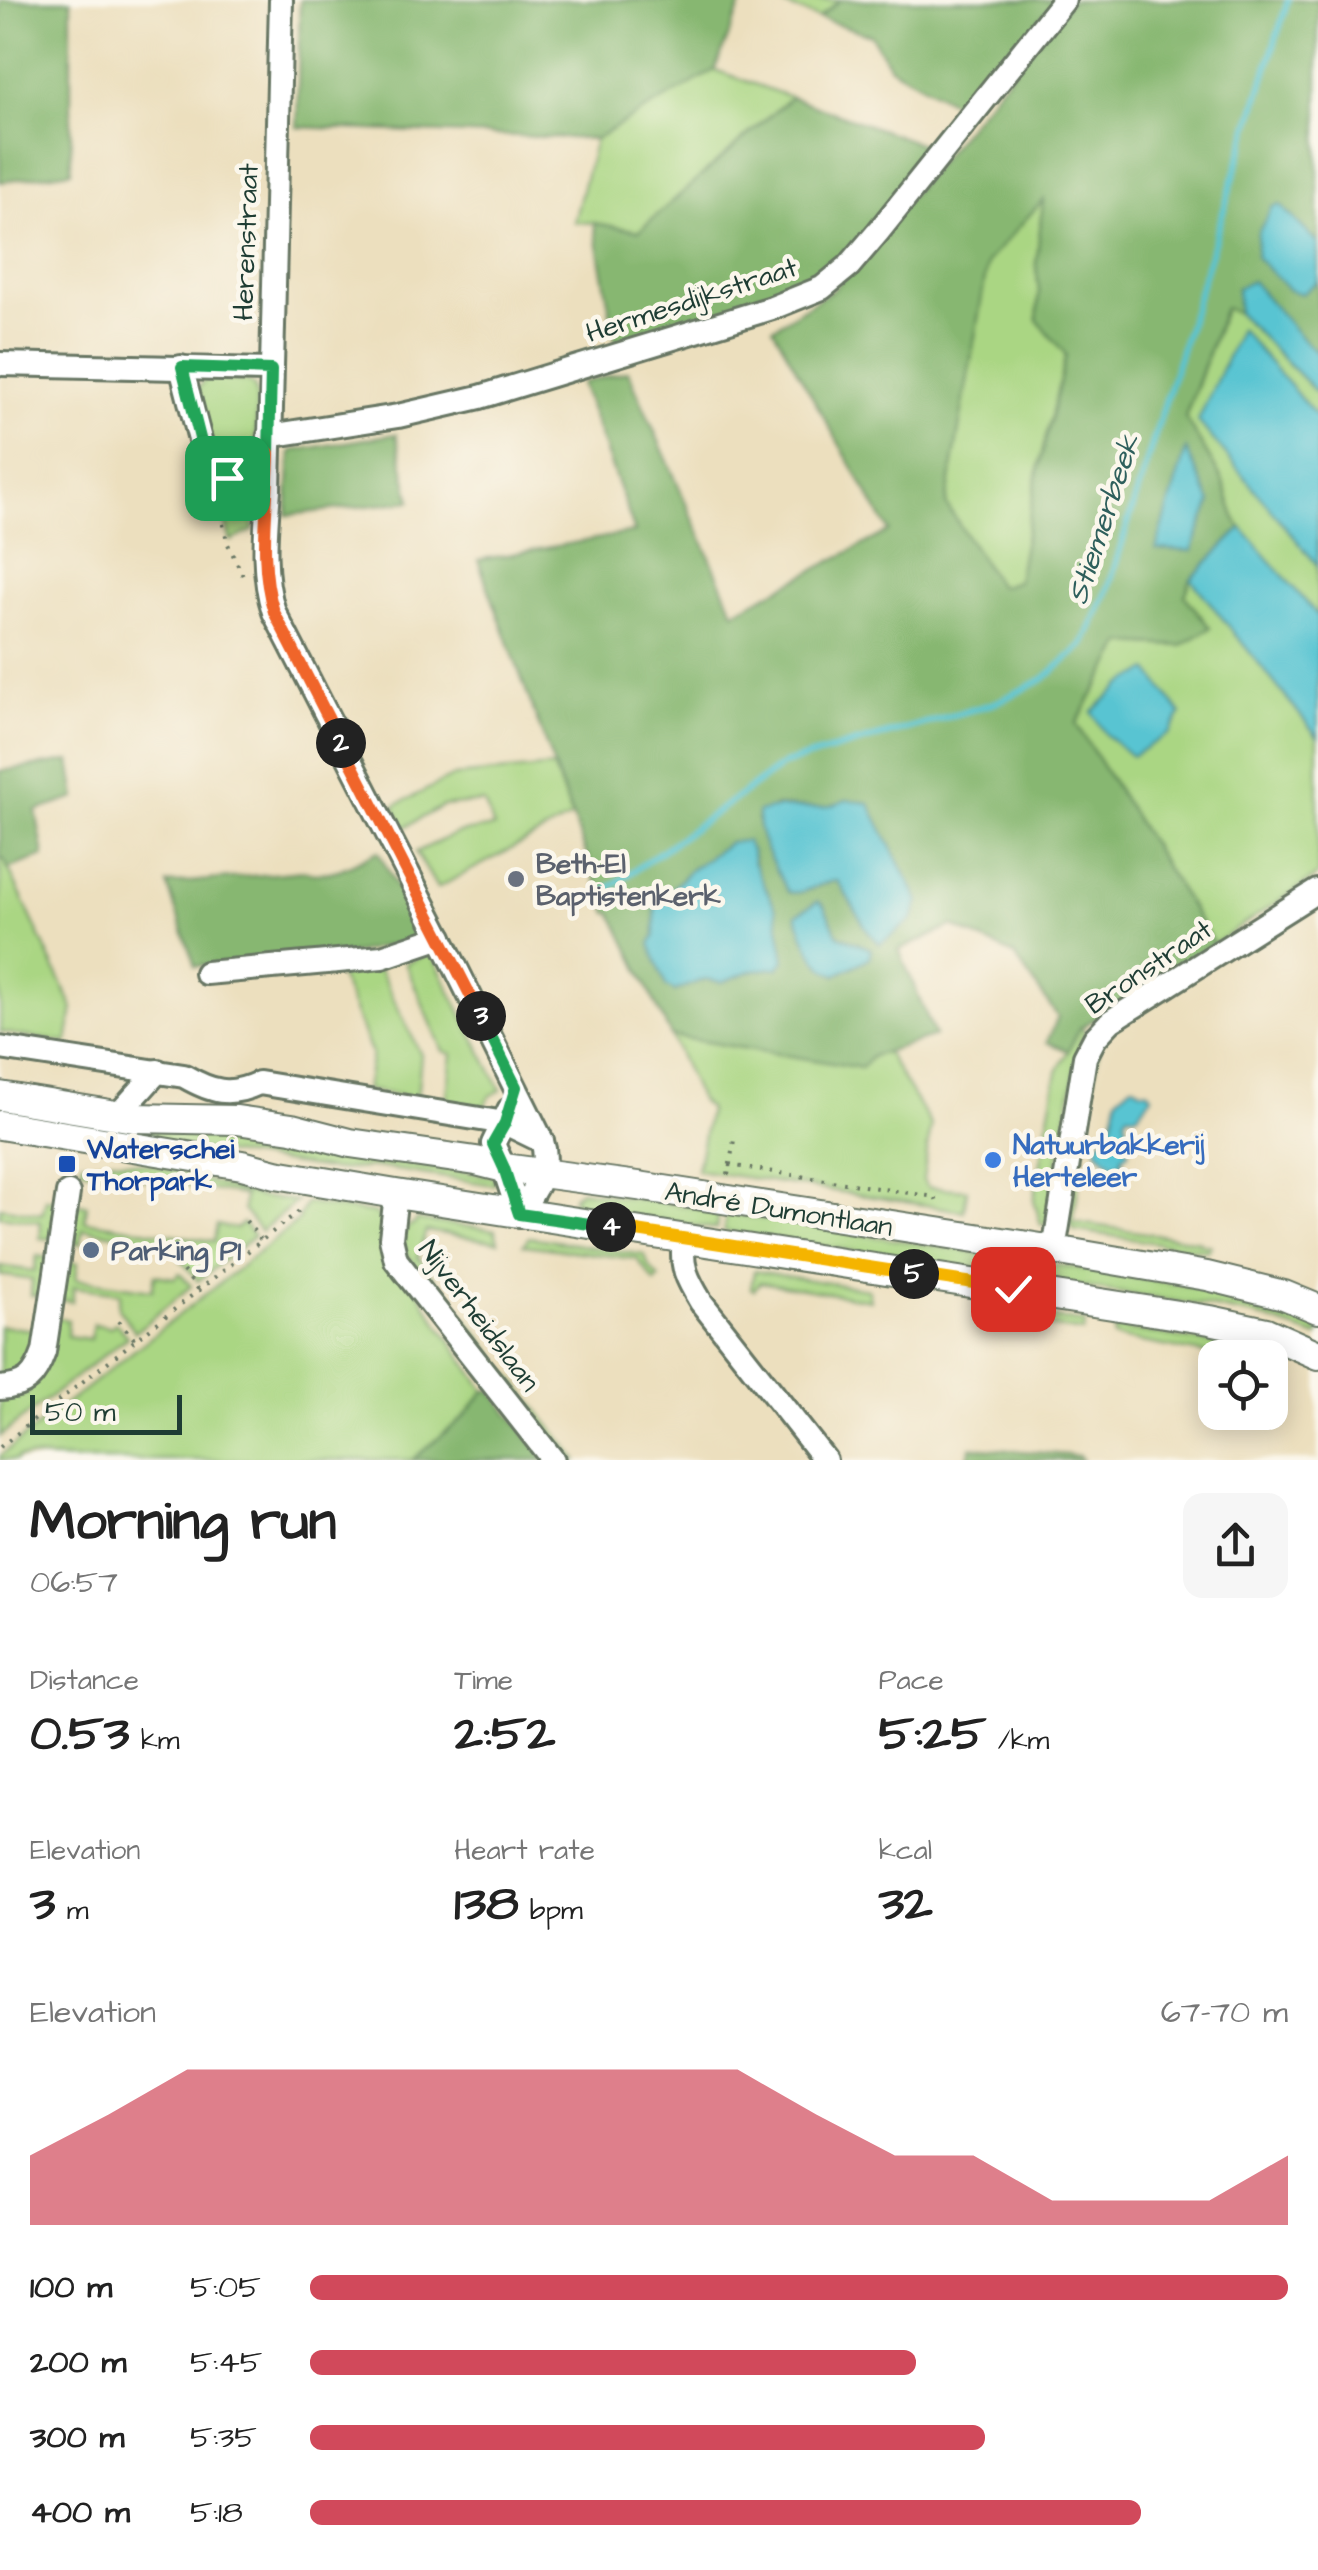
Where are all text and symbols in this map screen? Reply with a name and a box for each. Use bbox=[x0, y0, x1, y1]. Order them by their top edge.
street label: Herenstraat bbox=[224, 162, 269, 321]
street label: Hermesdijkstraat bbox=[581, 248, 803, 353]
water label: Stiemerbeek bbox=[1057, 429, 1151, 610]
pin bbox=[185, 436, 270, 521]
icon: arrive bbox=[200, 451, 255, 506]
pin: 2 bbox=[316, 718, 366, 768]
text: 2 bbox=[333, 723, 349, 762]
place label: Beth-El Baptistenkerk bbox=[536, 845, 722, 917]
marker: Beth-El Baptistenkerk bbox=[505, 868, 527, 890]
street label: Bronstraat bbox=[1078, 910, 1221, 1024]
pin: 3 bbox=[456, 991, 506, 1041]
text: 3 bbox=[474, 996, 488, 1035]
place label: Natuurbakkerij Herteleer bbox=[1013, 1126, 1205, 1197]
place label: Waterschei Thorpark bbox=[86, 1130, 235, 1202]
marker: Natuurbakkerij Herteleer bbox=[982, 1149, 1004, 1171]
marker: Waterschei Thorpark bbox=[56, 1153, 78, 1175]
street label: André Dumontlaan bbox=[662, 1172, 896, 1247]
pin: 4 bbox=[586, 1202, 636, 1252]
text: 4 bbox=[601, 1207, 621, 1246]
place label: Parking P1 bbox=[111, 1232, 241, 1273]
street label: Nijverheidslaan bbox=[409, 1232, 549, 1400]
marker: Parking P1 bbox=[80, 1239, 102, 1261]
pin bbox=[971, 1247, 1056, 1332]
pin: 5 bbox=[889, 1249, 939, 1299]
text: 5 bbox=[904, 1254, 924, 1293]
icon: check bbox=[986, 1262, 1041, 1317]
map controls bbox=[1198, 1340, 1288, 1430]
button: locate bbox=[1198, 1340, 1288, 1430]
scale bar bbox=[30, 1390, 182, 1434]
text: 50 m bbox=[45, 1393, 116, 1432]
text: Morning run bbox=[30, 1484, 336, 1560]
button: share bbox=[1183, 1493, 1288, 1598]
text: 06:57 bbox=[30, 1560, 118, 1605]
text: Distance bbox=[30, 1661, 139, 1700]
text: Time bbox=[454, 1661, 513, 1700]
text: Pace bbox=[879, 1661, 944, 1700]
text: 0.53 bbox=[30, 1700, 129, 1769]
text: 2:52 bbox=[454, 1700, 555, 1769]
text: 5:25 bbox=[879, 1700, 986, 1769]
text: km bbox=[129, 1721, 180, 1760]
text: /km bbox=[986, 1721, 1049, 1760]
text: Elevation bbox=[30, 1831, 140, 1870]
text: Heart rate bbox=[454, 1831, 595, 1870]
text: kcal bbox=[879, 1831, 932, 1870]
text: 3 bbox=[30, 1870, 55, 1939]
text: 138 bbox=[454, 1870, 519, 1939]
text: 32 bbox=[879, 1870, 933, 1939]
text: m bbox=[55, 1891, 88, 1930]
text: bpm bbox=[519, 1891, 583, 1930]
text: Elevation bbox=[30, 1990, 156, 2035]
text: 67–70 m bbox=[1161, 1990, 1288, 2035]
text: 100 m bbox=[30, 2265, 112, 2310]
text: 5:05 bbox=[190, 2265, 261, 2310]
text: 200 m bbox=[30, 2340, 126, 2385]
text: 5:45 bbox=[190, 2340, 262, 2385]
text: 300 m bbox=[30, 2415, 124, 2460]
text: 5:35 bbox=[190, 2415, 257, 2460]
text: 400 m bbox=[30, 2490, 130, 2535]
text: 5:18 bbox=[190, 2490, 243, 2535]

